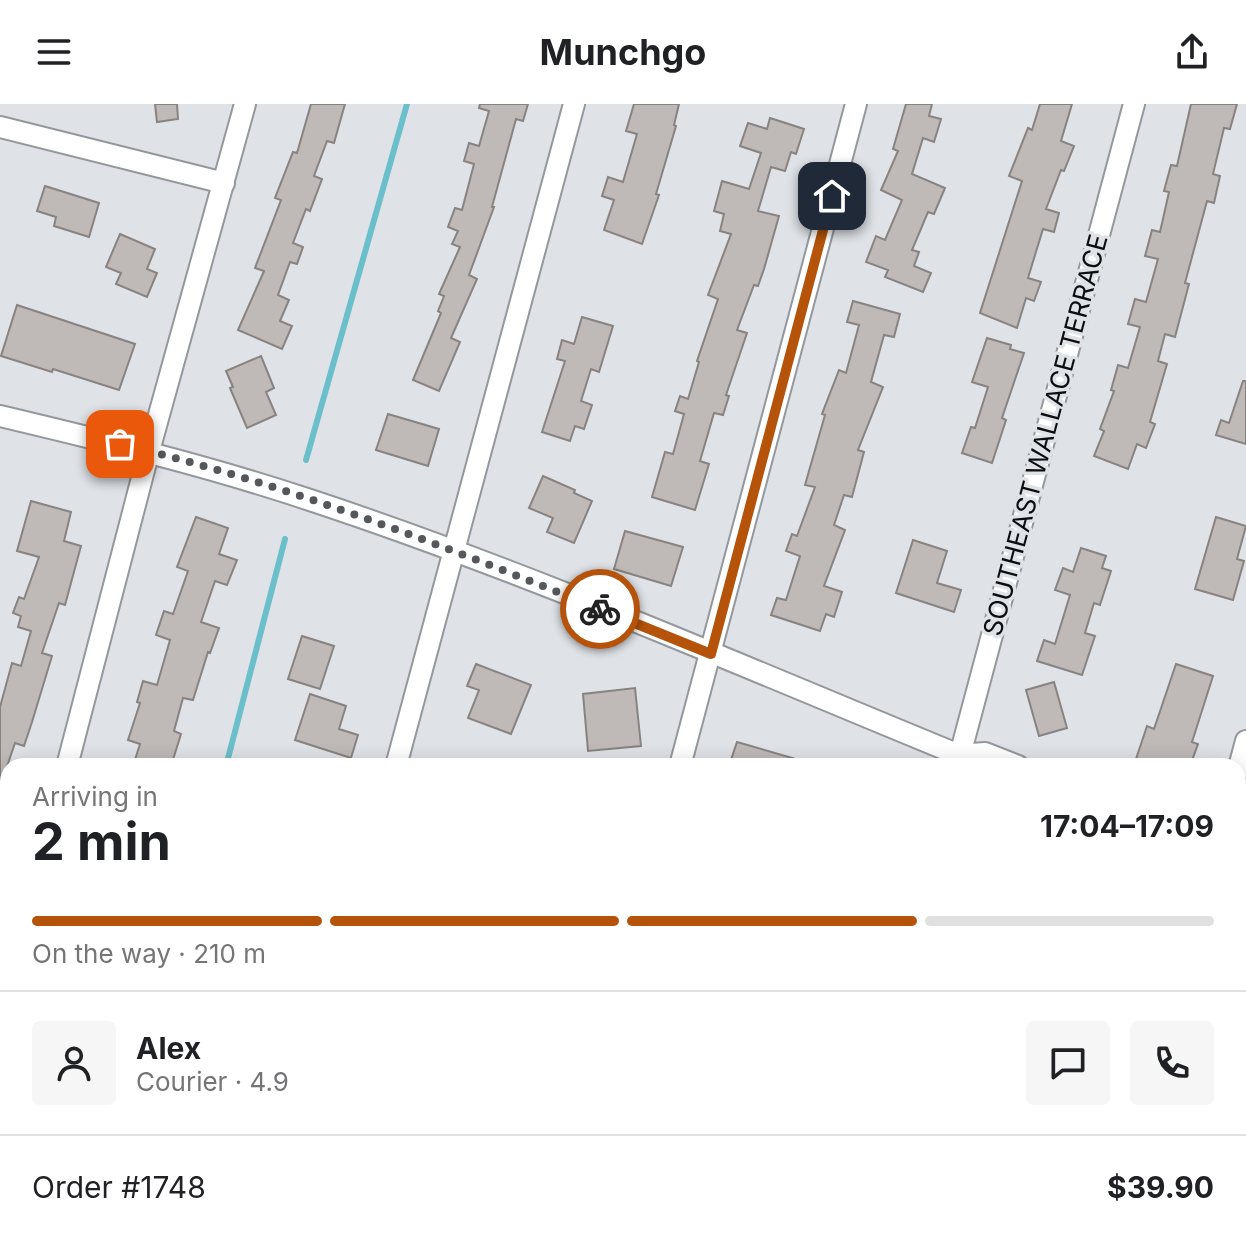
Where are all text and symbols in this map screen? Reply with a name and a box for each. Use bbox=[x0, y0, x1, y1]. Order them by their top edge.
icon: menu bbox=[32, 30, 76, 74]
text: Munchgo bbox=[540, 30, 706, 74]
icon: share bbox=[1170, 30, 1214, 74]
pin bbox=[798, 162, 866, 230]
icon: home bbox=[810, 174, 854, 218]
street label: SOUTHEAST WALLACE TERRACE bbox=[976, 231, 1114, 639]
pin bbox=[86, 410, 154, 478]
icon: bag bbox=[98, 422, 142, 466]
courier bbox=[560, 569, 640, 649]
icon: bike bbox=[578, 587, 622, 631]
text: Arriving in bbox=[32, 781, 158, 812]
text: 17:04–17:09 bbox=[1040, 808, 1214, 844]
text: 2 min bbox=[32, 810, 171, 873]
text: On the way · 210 m bbox=[32, 938, 266, 969]
button: person bbox=[32, 1021, 116, 1105]
button: chat bbox=[1026, 1021, 1110, 1105]
button: phone bbox=[1130, 1021, 1214, 1105]
text: Alex bbox=[136, 1030, 201, 1066]
text: Courier · 4.9 bbox=[136, 1066, 289, 1097]
text: Order #1748 bbox=[32, 1169, 206, 1205]
text: $39.90 bbox=[1107, 1169, 1214, 1205]

